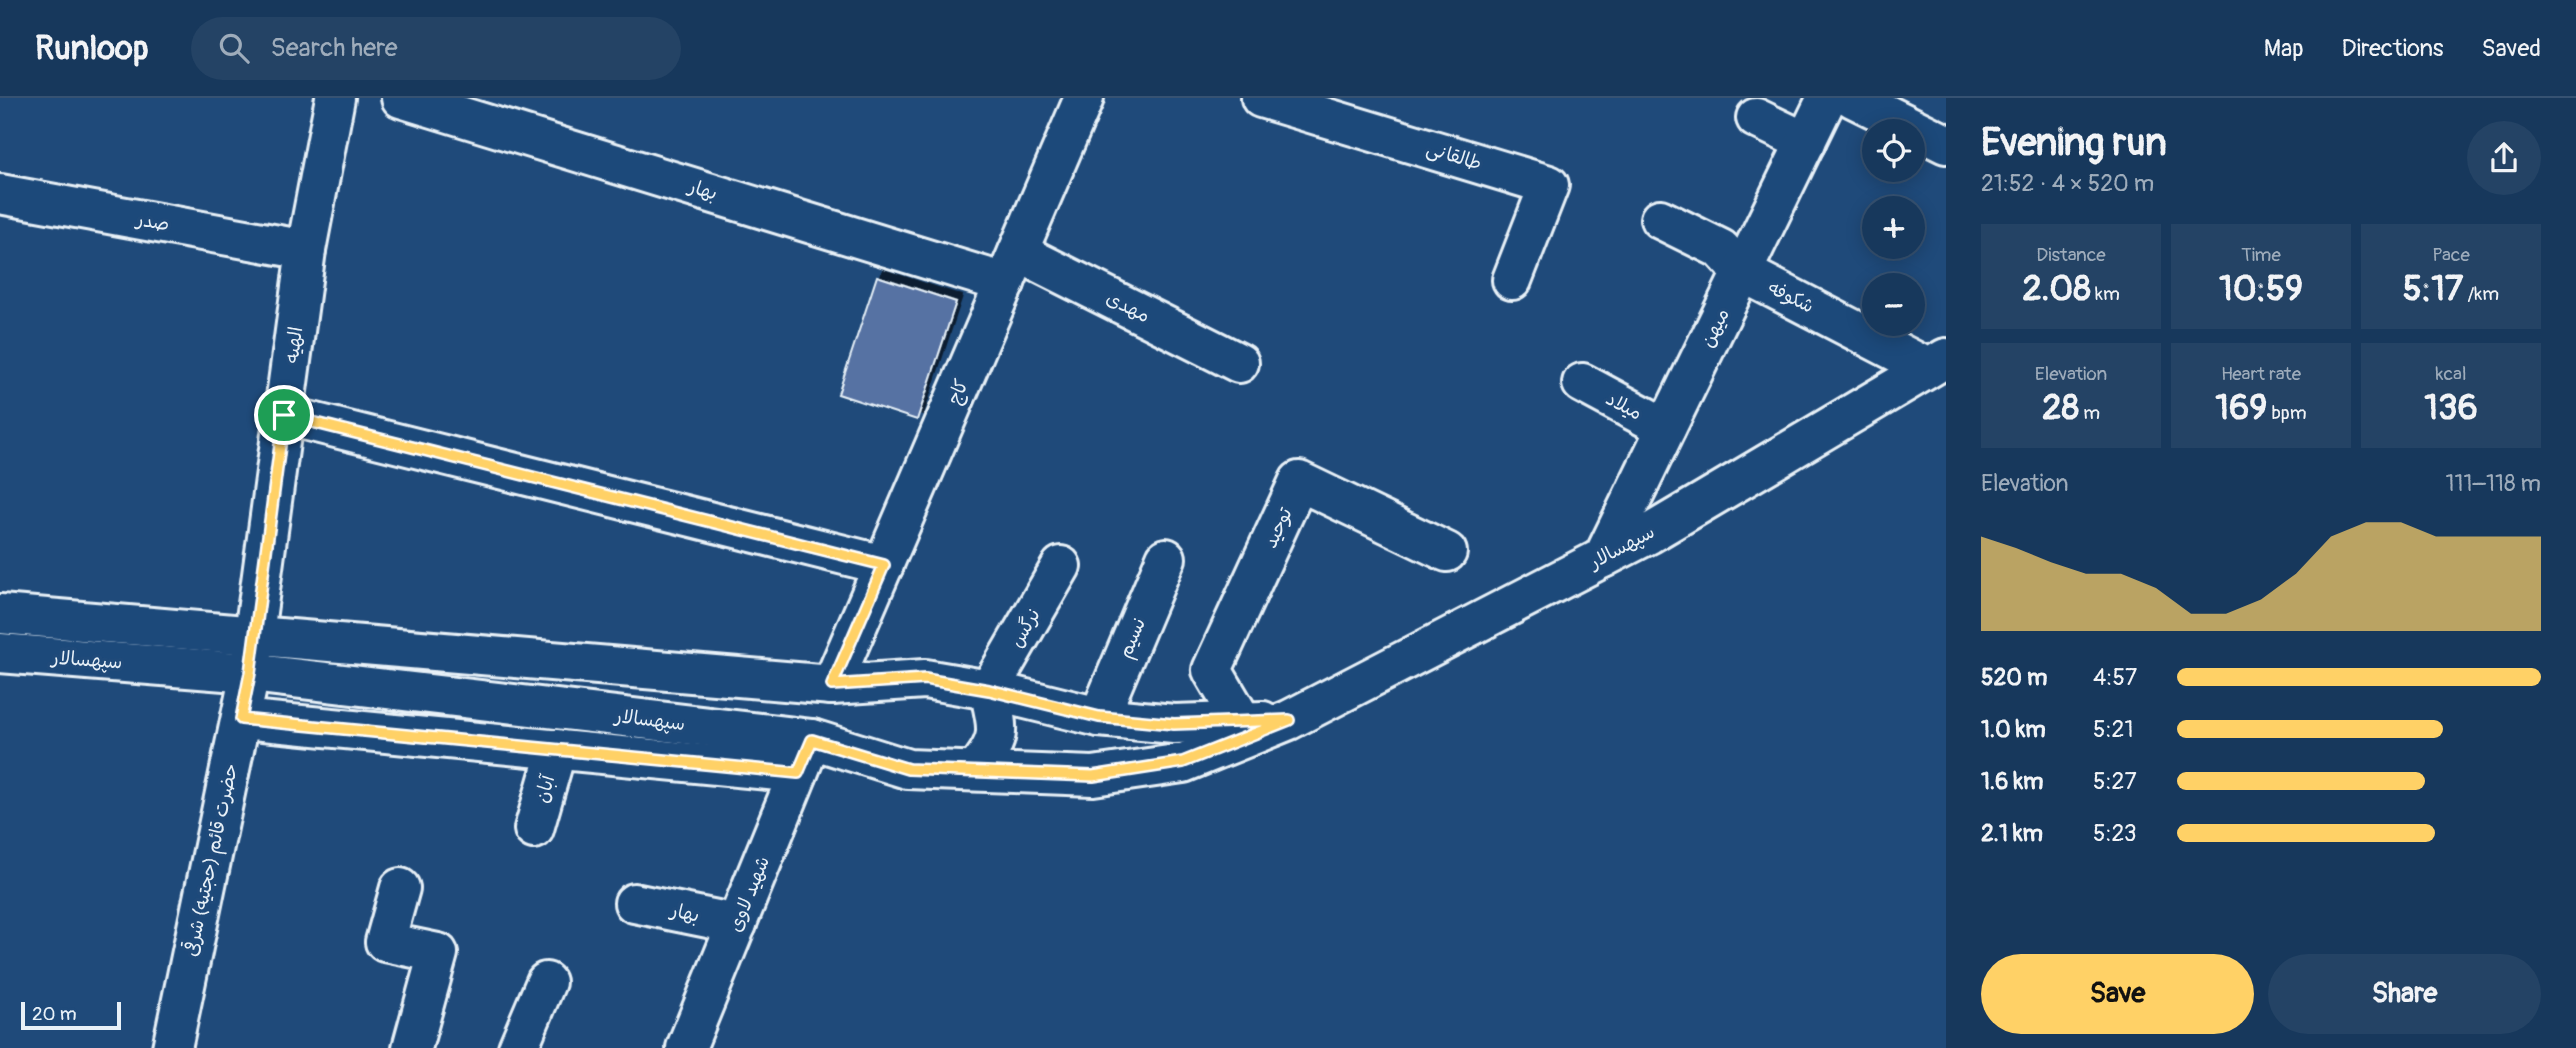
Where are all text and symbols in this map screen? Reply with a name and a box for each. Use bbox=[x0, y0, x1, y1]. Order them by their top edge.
search box bbox=[191, 17, 681, 80]
text: Runloop bbox=[35, 28, 149, 69]
icon: search bbox=[215, 29, 253, 67]
text: Search here bbox=[271, 32, 398, 64]
text: Map bbox=[2264, 34, 2304, 63]
text: Directions bbox=[2342, 34, 2443, 63]
text: Saved bbox=[2481, 34, 2541, 63]
map controls bbox=[1862, 119, 1925, 336]
button: locate bbox=[1862, 119, 1925, 182]
text: Evening run bbox=[1981, 119, 2167, 167]
button: share bbox=[2467, 121, 2541, 195]
street label: طالقانی bbox=[1423, 136, 1485, 176]
text: 21:52 · 4 × 520 m bbox=[1981, 169, 2154, 198]
street label: بهار bbox=[684, 174, 720, 206]
button: + bbox=[1862, 196, 1925, 259]
street label: صدر bbox=[133, 207, 171, 237]
text: Distance bbox=[2036, 243, 2106, 267]
text: Time bbox=[2241, 243, 2281, 267]
text: Pace bbox=[2432, 243, 2470, 267]
text: 2.08 bbox=[2022, 267, 2091, 311]
text: 10:59 bbox=[2219, 267, 2303, 311]
text: 5:17 bbox=[2403, 267, 2463, 311]
button: − bbox=[1862, 273, 1925, 336]
street label: شکوفه bbox=[1764, 275, 1818, 319]
text: km bbox=[2091, 282, 2120, 306]
text: /km bbox=[2463, 282, 2499, 306]
street label: مهدی bbox=[1102, 286, 1154, 328]
street label: میهن bbox=[1695, 305, 1735, 351]
street label: الهیه bbox=[280, 325, 308, 365]
text: Elevation bbox=[2035, 362, 2107, 386]
text: Heart rate bbox=[2221, 362, 2301, 386]
text: kcal bbox=[2436, 362, 2466, 386]
street label: کاج bbox=[942, 376, 974, 408]
pin bbox=[254, 385, 314, 445]
text: 28 bbox=[2042, 386, 2079, 430]
text: 169 bbox=[2215, 386, 2267, 430]
text: 136 bbox=[2424, 386, 2478, 430]
street label: میلاد bbox=[1602, 387, 1646, 425]
icon: arrive bbox=[265, 396, 303, 434]
text: m bbox=[2079, 401, 2100, 425]
text: bpm bbox=[2267, 401, 2307, 425]
text: Elevation bbox=[1981, 469, 2069, 498]
text: 111–118 m bbox=[2445, 469, 2541, 498]
street label: توحید bbox=[1258, 503, 1298, 552]
street label: سپهسالار bbox=[1583, 520, 1659, 575]
street label: نرگس bbox=[1004, 604, 1046, 652]
street label: نسیم bbox=[1113, 614, 1153, 663]
street label: سپهسالار bbox=[49, 645, 123, 674]
text: 520 m bbox=[1981, 663, 2047, 692]
text: 4:57 bbox=[2093, 663, 2137, 692]
street label: سپهسالار bbox=[611, 704, 687, 736]
text: 1.0 km bbox=[1981, 715, 2046, 744]
text: 5:21 bbox=[2093, 715, 2133, 744]
street label: حضرت قائم (حجتیه) شرقی bbox=[178, 761, 245, 959]
text: 1.6 km bbox=[1981, 767, 2043, 796]
text: 5:27 bbox=[2093, 767, 2137, 796]
street label: آبان bbox=[530, 771, 561, 806]
text: 2.1 km bbox=[1981, 819, 2043, 848]
text: 5:23 bbox=[2093, 819, 2137, 848]
street label: شهید لاوی bbox=[723, 853, 775, 935]
street label: بهار bbox=[666, 898, 702, 928]
button: Save bbox=[1981, 954, 2254, 1034]
button: Share bbox=[2268, 954, 2541, 1034]
scale bar bbox=[21, 999, 121, 1031]
text: 20 m bbox=[32, 1002, 77, 1026]

